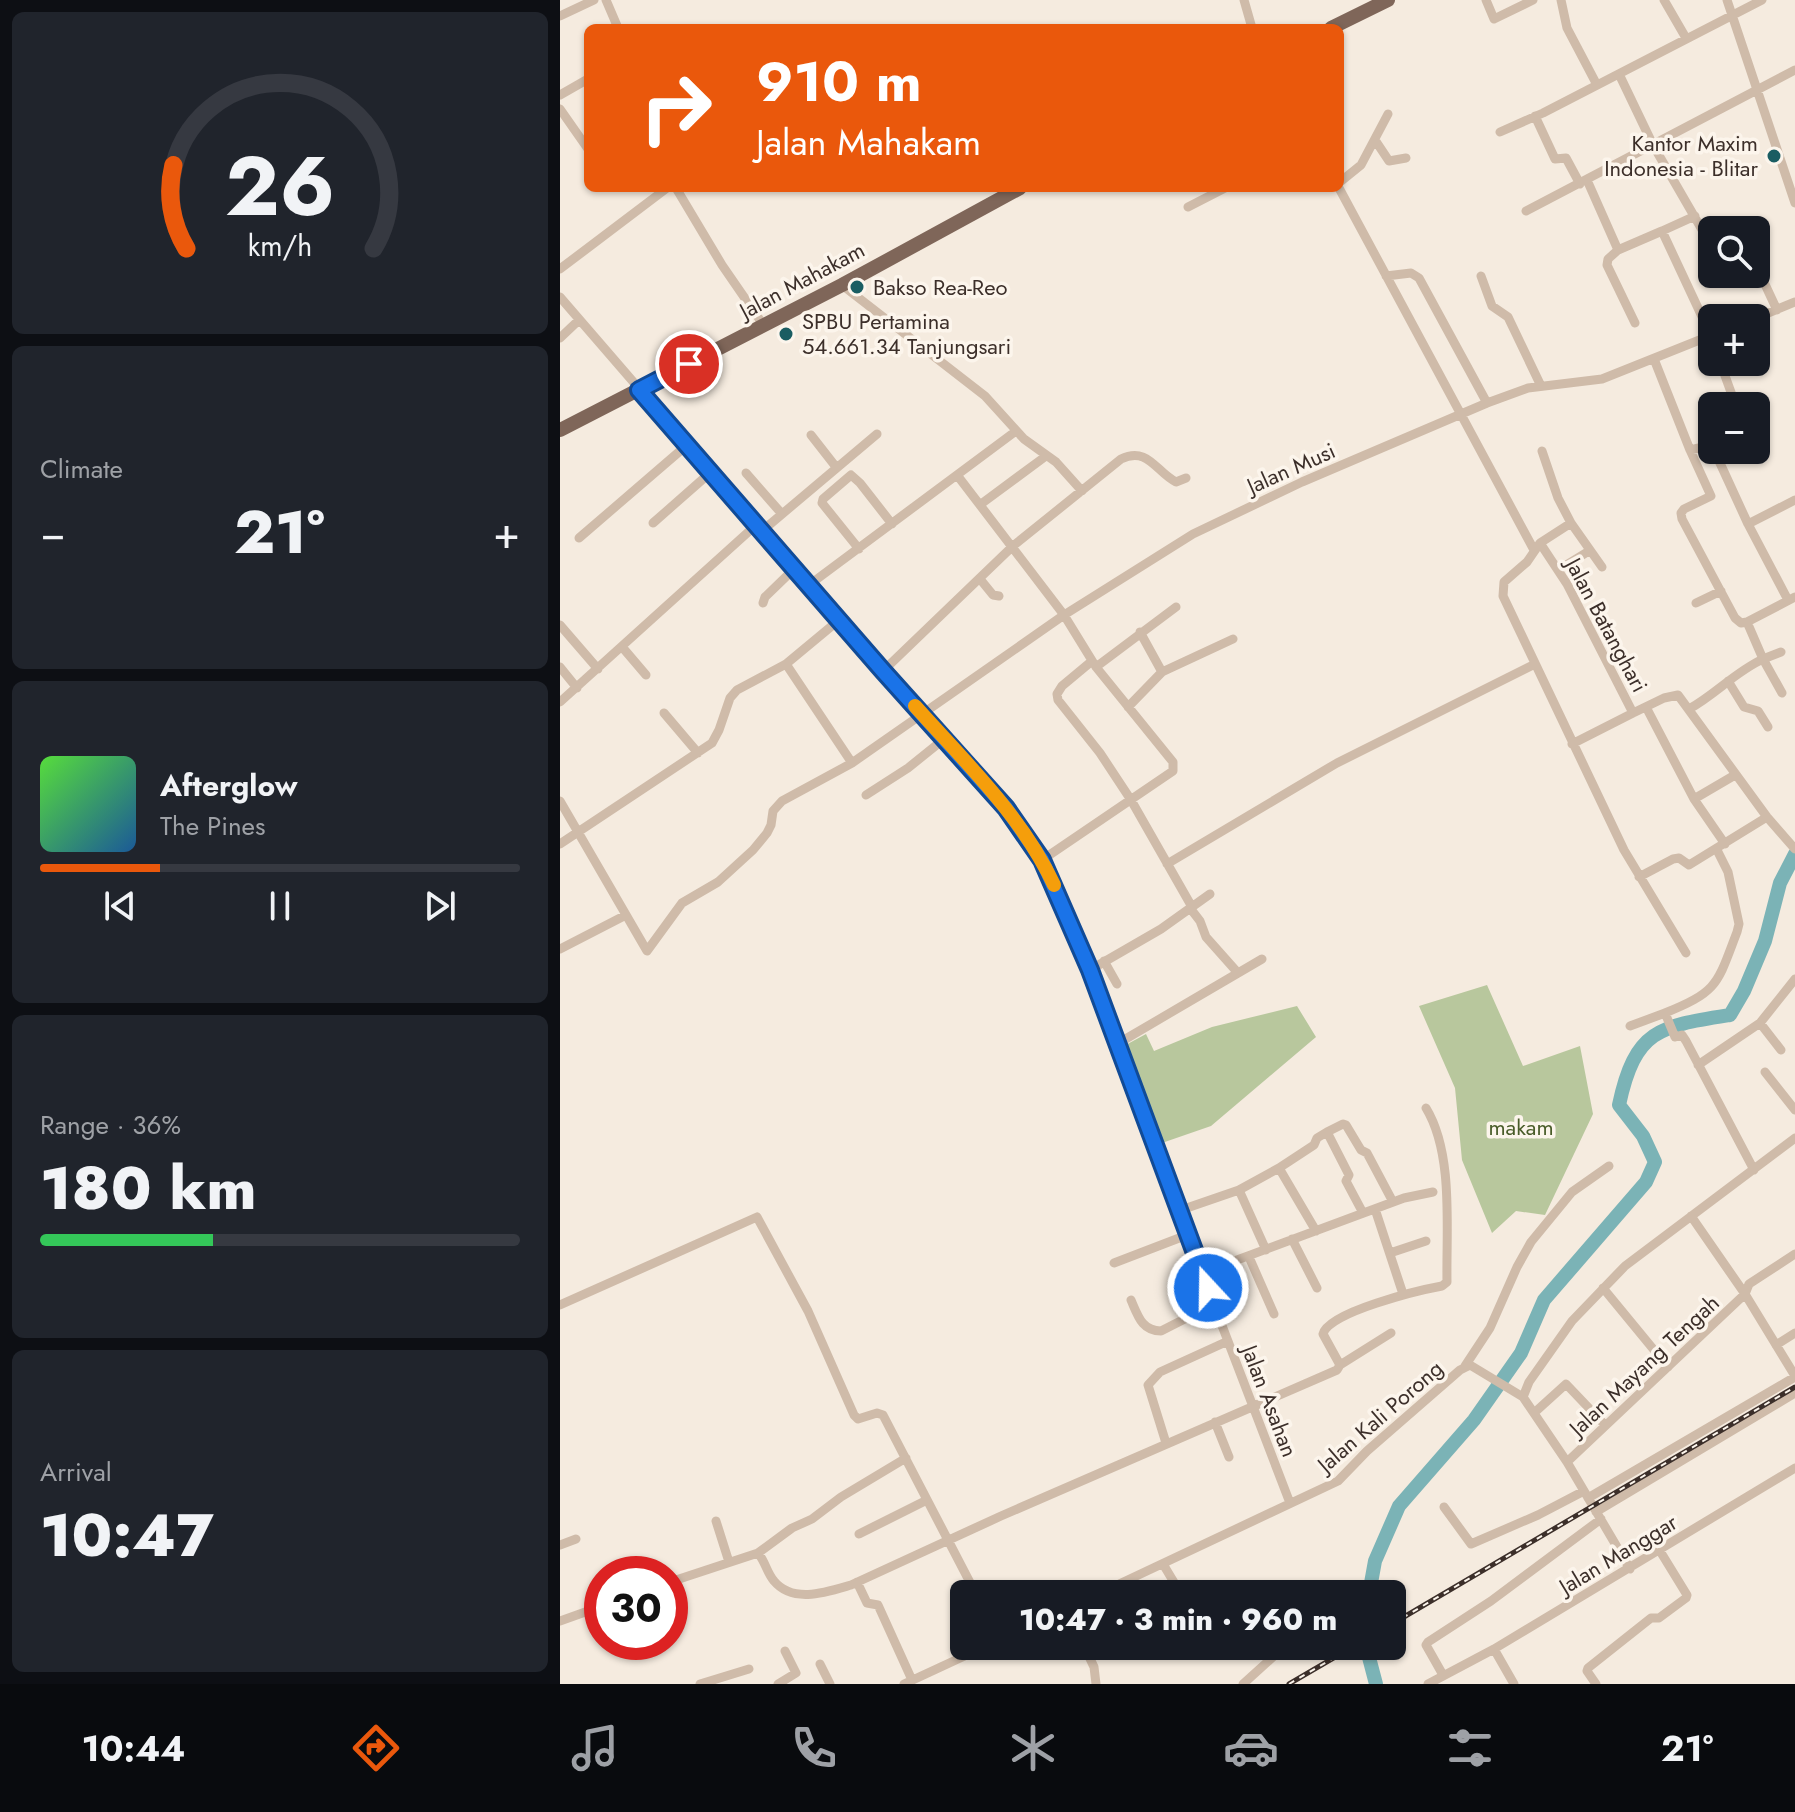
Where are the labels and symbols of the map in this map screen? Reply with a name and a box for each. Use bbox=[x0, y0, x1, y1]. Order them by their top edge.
place label: Kantor Maxim Indonesia - Blitar bbox=[1604, 127, 1758, 184]
marker: Kantor Maxim Indonesia - Blitar bbox=[1765, 147, 1783, 165]
street label: Jalan Mahakam bbox=[731, 234, 870, 328]
place label: Bakso Rea-Reo bbox=[873, 271, 1008, 303]
marker: Bakso Rea-Reo bbox=[848, 278, 866, 296]
place label: SPBU Pertamina 54.661.34 Tanjungsari bbox=[802, 305, 1011, 362]
marker: SPBU Pertamina 54.661.34 Tanjungsari bbox=[777, 325, 795, 343]
pin bbox=[655, 330, 723, 398]
street label: Jalan Musi bbox=[1239, 434, 1340, 503]
street label: Jalan Batanghari bbox=[1557, 550, 1656, 698]
park label: makam bbox=[1488, 1111, 1554, 1143]
position arrow bbox=[1166, 1246, 1250, 1330]
street label: Jalan Mayang Tengah bbox=[1560, 1287, 1726, 1445]
street label: Jalan Asahan bbox=[1233, 1338, 1306, 1461]
street label: Jalan Kali Porong bbox=[1308, 1352, 1450, 1481]
street label: Jalan Manggar bbox=[1550, 1506, 1684, 1603]
speed limit sign: 30 bbox=[584, 1556, 688, 1660]

